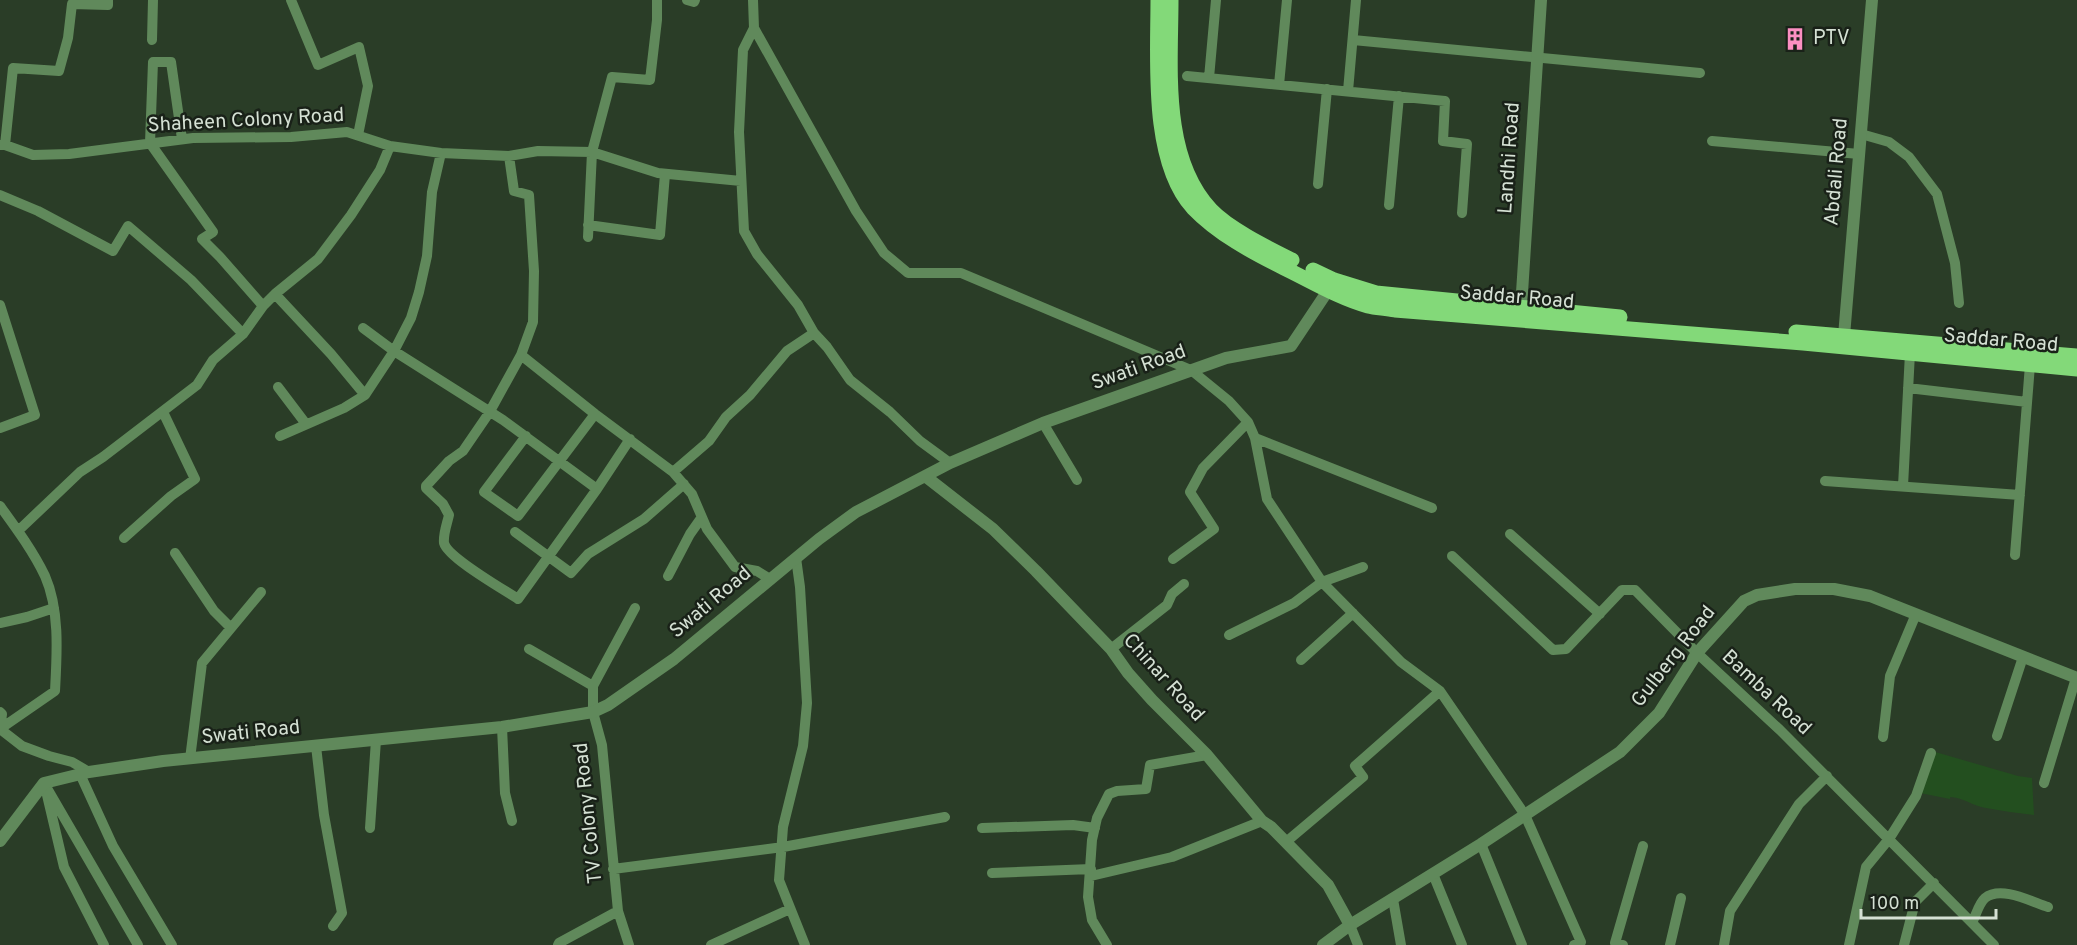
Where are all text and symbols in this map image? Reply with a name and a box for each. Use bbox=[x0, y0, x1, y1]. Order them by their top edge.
building icon: PTV bbox=[1782, 26, 1808, 52]
place label: PTV bbox=[1813, 26, 1850, 52]
street label: Landhi Road bbox=[1493, 101, 1527, 215]
street label: Shaheen Colony Road bbox=[147, 103, 345, 139]
street label: Abdali Road bbox=[1819, 117, 1855, 227]
street label: Saddar Road bbox=[1459, 280, 1575, 316]
street label: Saddar Road bbox=[1943, 323, 2059, 359]
street label: Swati Road bbox=[1088, 339, 1190, 397]
street label: Swati Road bbox=[665, 561, 757, 645]
street label: Gulberg Road bbox=[1626, 601, 1722, 713]
street label: Chinar Road bbox=[1116, 628, 1210, 728]
street label: Bamba Road bbox=[1715, 645, 1817, 741]
street label: Swati Road bbox=[200, 715, 302, 751]
street label: TV Colony Road bbox=[569, 741, 609, 885]
scale bar bbox=[1861, 882, 1996, 920]
text: 100 m bbox=[1870, 893, 1919, 916]

